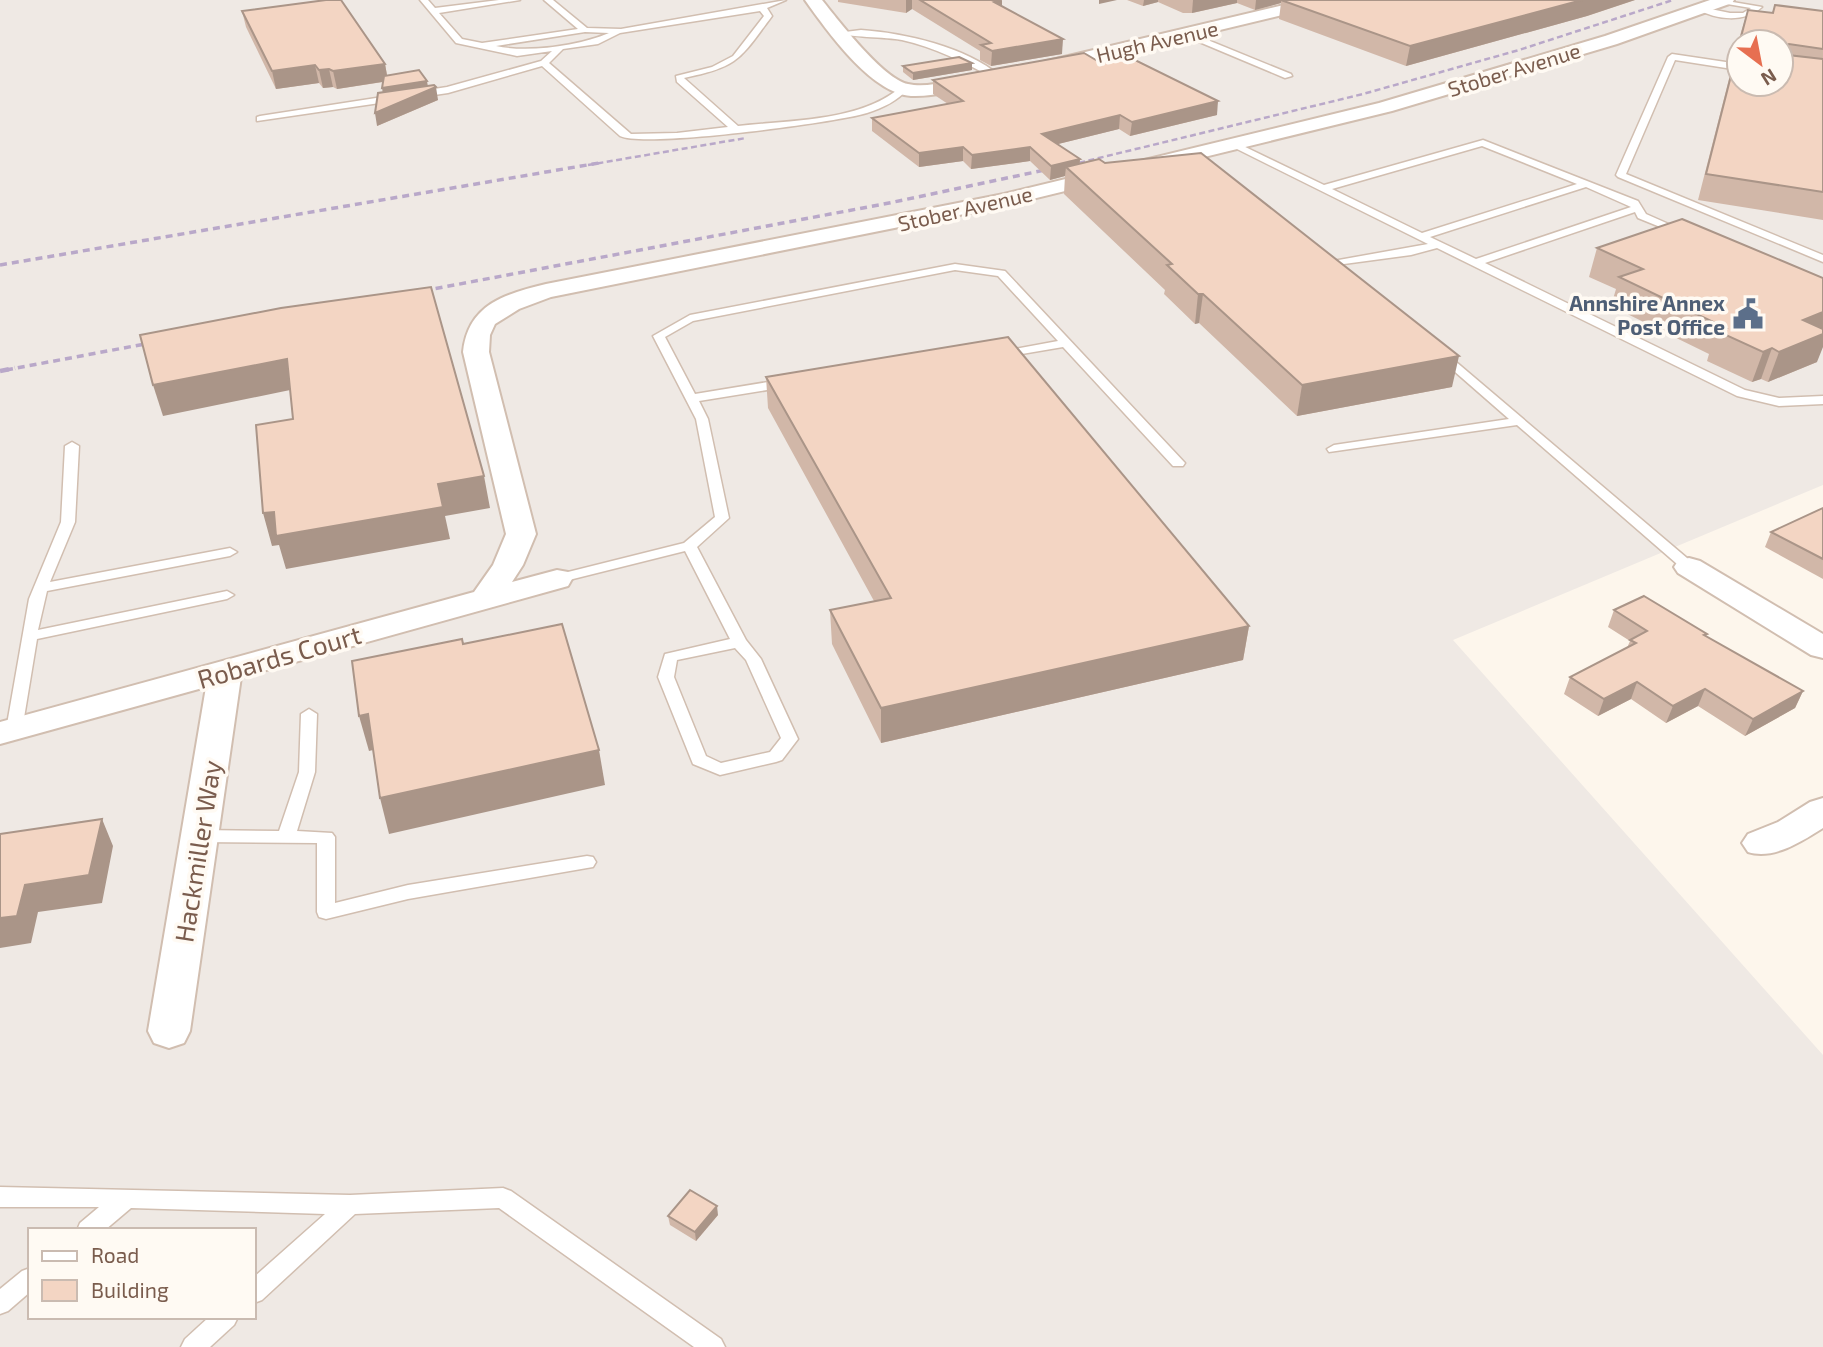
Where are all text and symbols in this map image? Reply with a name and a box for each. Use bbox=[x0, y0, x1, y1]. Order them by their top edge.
street label: Hugh Avenue bbox=[1094, 15, 1220, 67]
north arrow bbox=[1725, 28, 1795, 98]
street label: Stober Avenue bbox=[1445, 37, 1583, 101]
text: N bbox=[1757, 64, 1781, 91]
street label: Stober Avenue bbox=[895, 180, 1035, 236]
place label: Annshire Annex Post Office bbox=[1569, 290, 1725, 339]
public building icon: Annshire Annex Post Office bbox=[1731, 297, 1765, 331]
street label: Robards Court bbox=[194, 618, 364, 694]
street label: Hackmiller Way bbox=[167, 758, 227, 944]
legend bbox=[28, 1228, 256, 1319]
text: Road bbox=[91, 1242, 139, 1267]
text: Building bbox=[91, 1277, 169, 1302]

